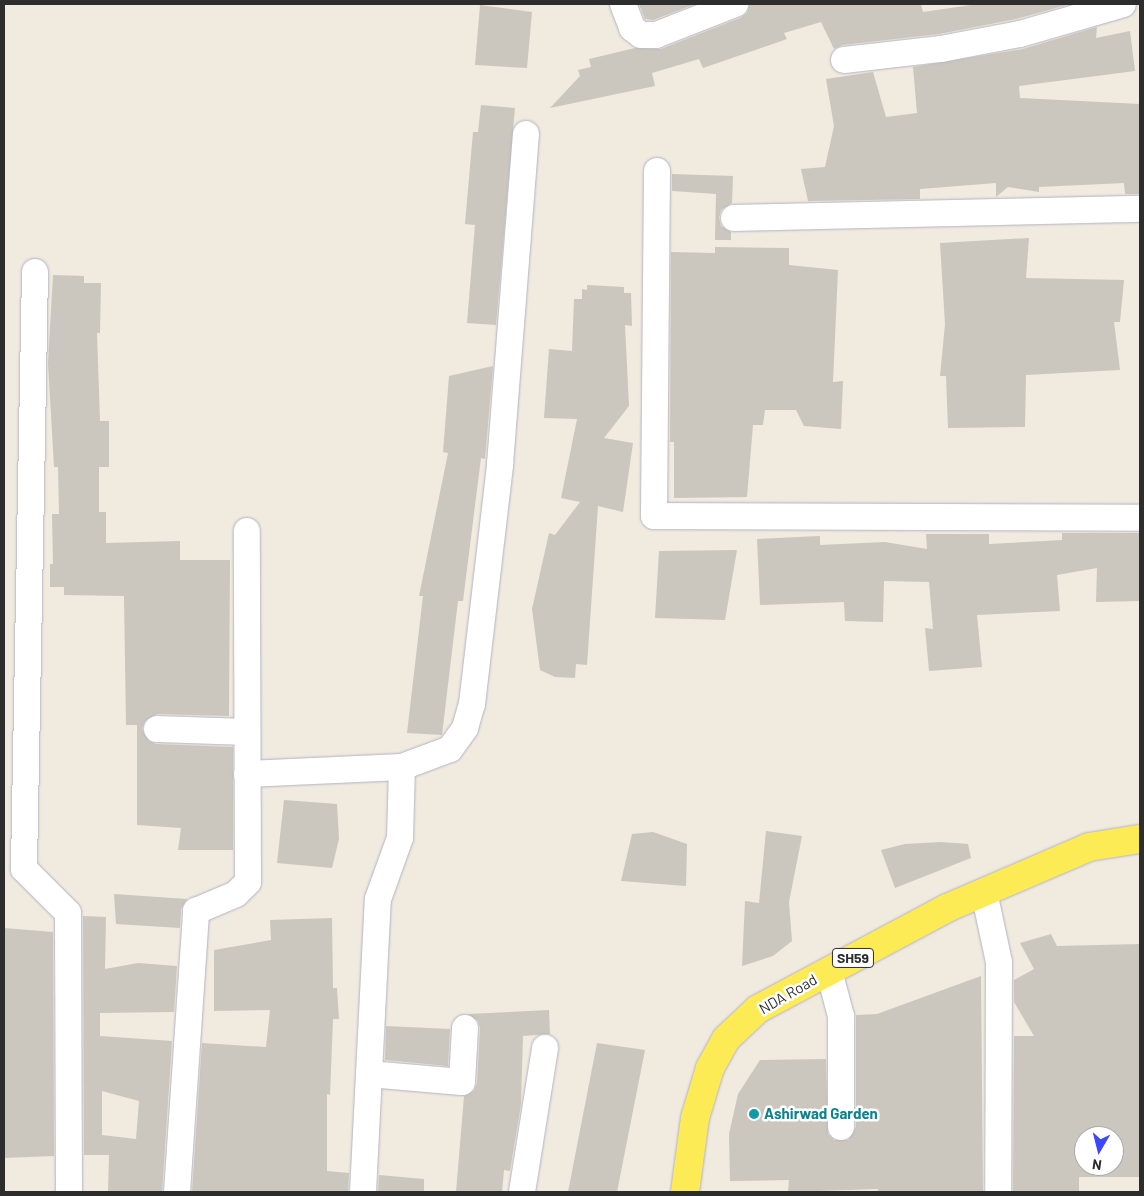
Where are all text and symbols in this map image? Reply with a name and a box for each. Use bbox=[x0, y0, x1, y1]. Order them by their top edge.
road number: SH59 bbox=[832, 946, 874, 970]
street label: NDA Road bbox=[756, 970, 820, 1018]
place label: Ashirwad Garden bbox=[764, 1105, 878, 1123]
marker: Ashirwad Garden bbox=[748, 1108, 760, 1120]
north arrow bbox=[1074, 1126, 1124, 1176]
text: N bbox=[1091, 1156, 1103, 1174]

